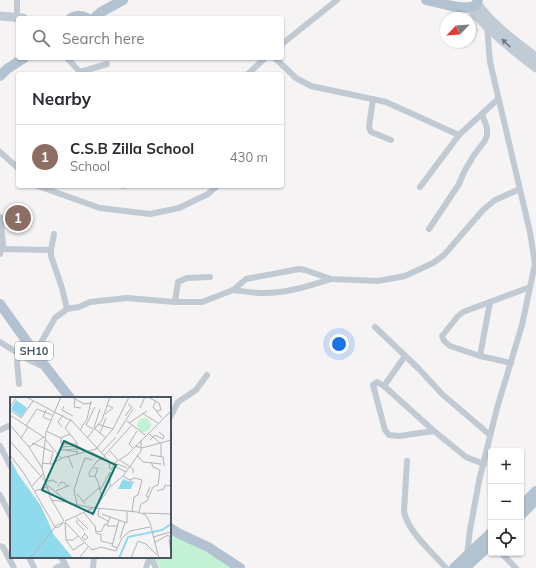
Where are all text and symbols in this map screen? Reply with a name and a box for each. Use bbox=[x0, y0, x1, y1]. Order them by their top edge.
north arrow bbox=[440, 12, 476, 48]
search box bbox=[16, 16, 284, 60]
icon: search bbox=[30, 27, 52, 49]
text: Search here bbox=[62, 29, 144, 48]
one-way arrow bbox=[500, 39, 511, 48]
text: Nearby bbox=[32, 88, 91, 109]
text: C.S.B Zilla School bbox=[70, 139, 194, 158]
text: 1 bbox=[41, 149, 49, 165]
text: 430 m bbox=[230, 149, 268, 165]
text: School bbox=[70, 158, 110, 174]
pin: 1 bbox=[5, 203, 31, 233]
your location bbox=[329, 334, 349, 354]
road number: SH10 bbox=[15, 342, 53, 360]
inset map bbox=[10, 397, 171, 558]
map controls bbox=[488, 448, 524, 556]
button: + bbox=[488, 448, 524, 484]
button: − bbox=[488, 484, 524, 520]
button: locate bbox=[488, 520, 524, 556]

